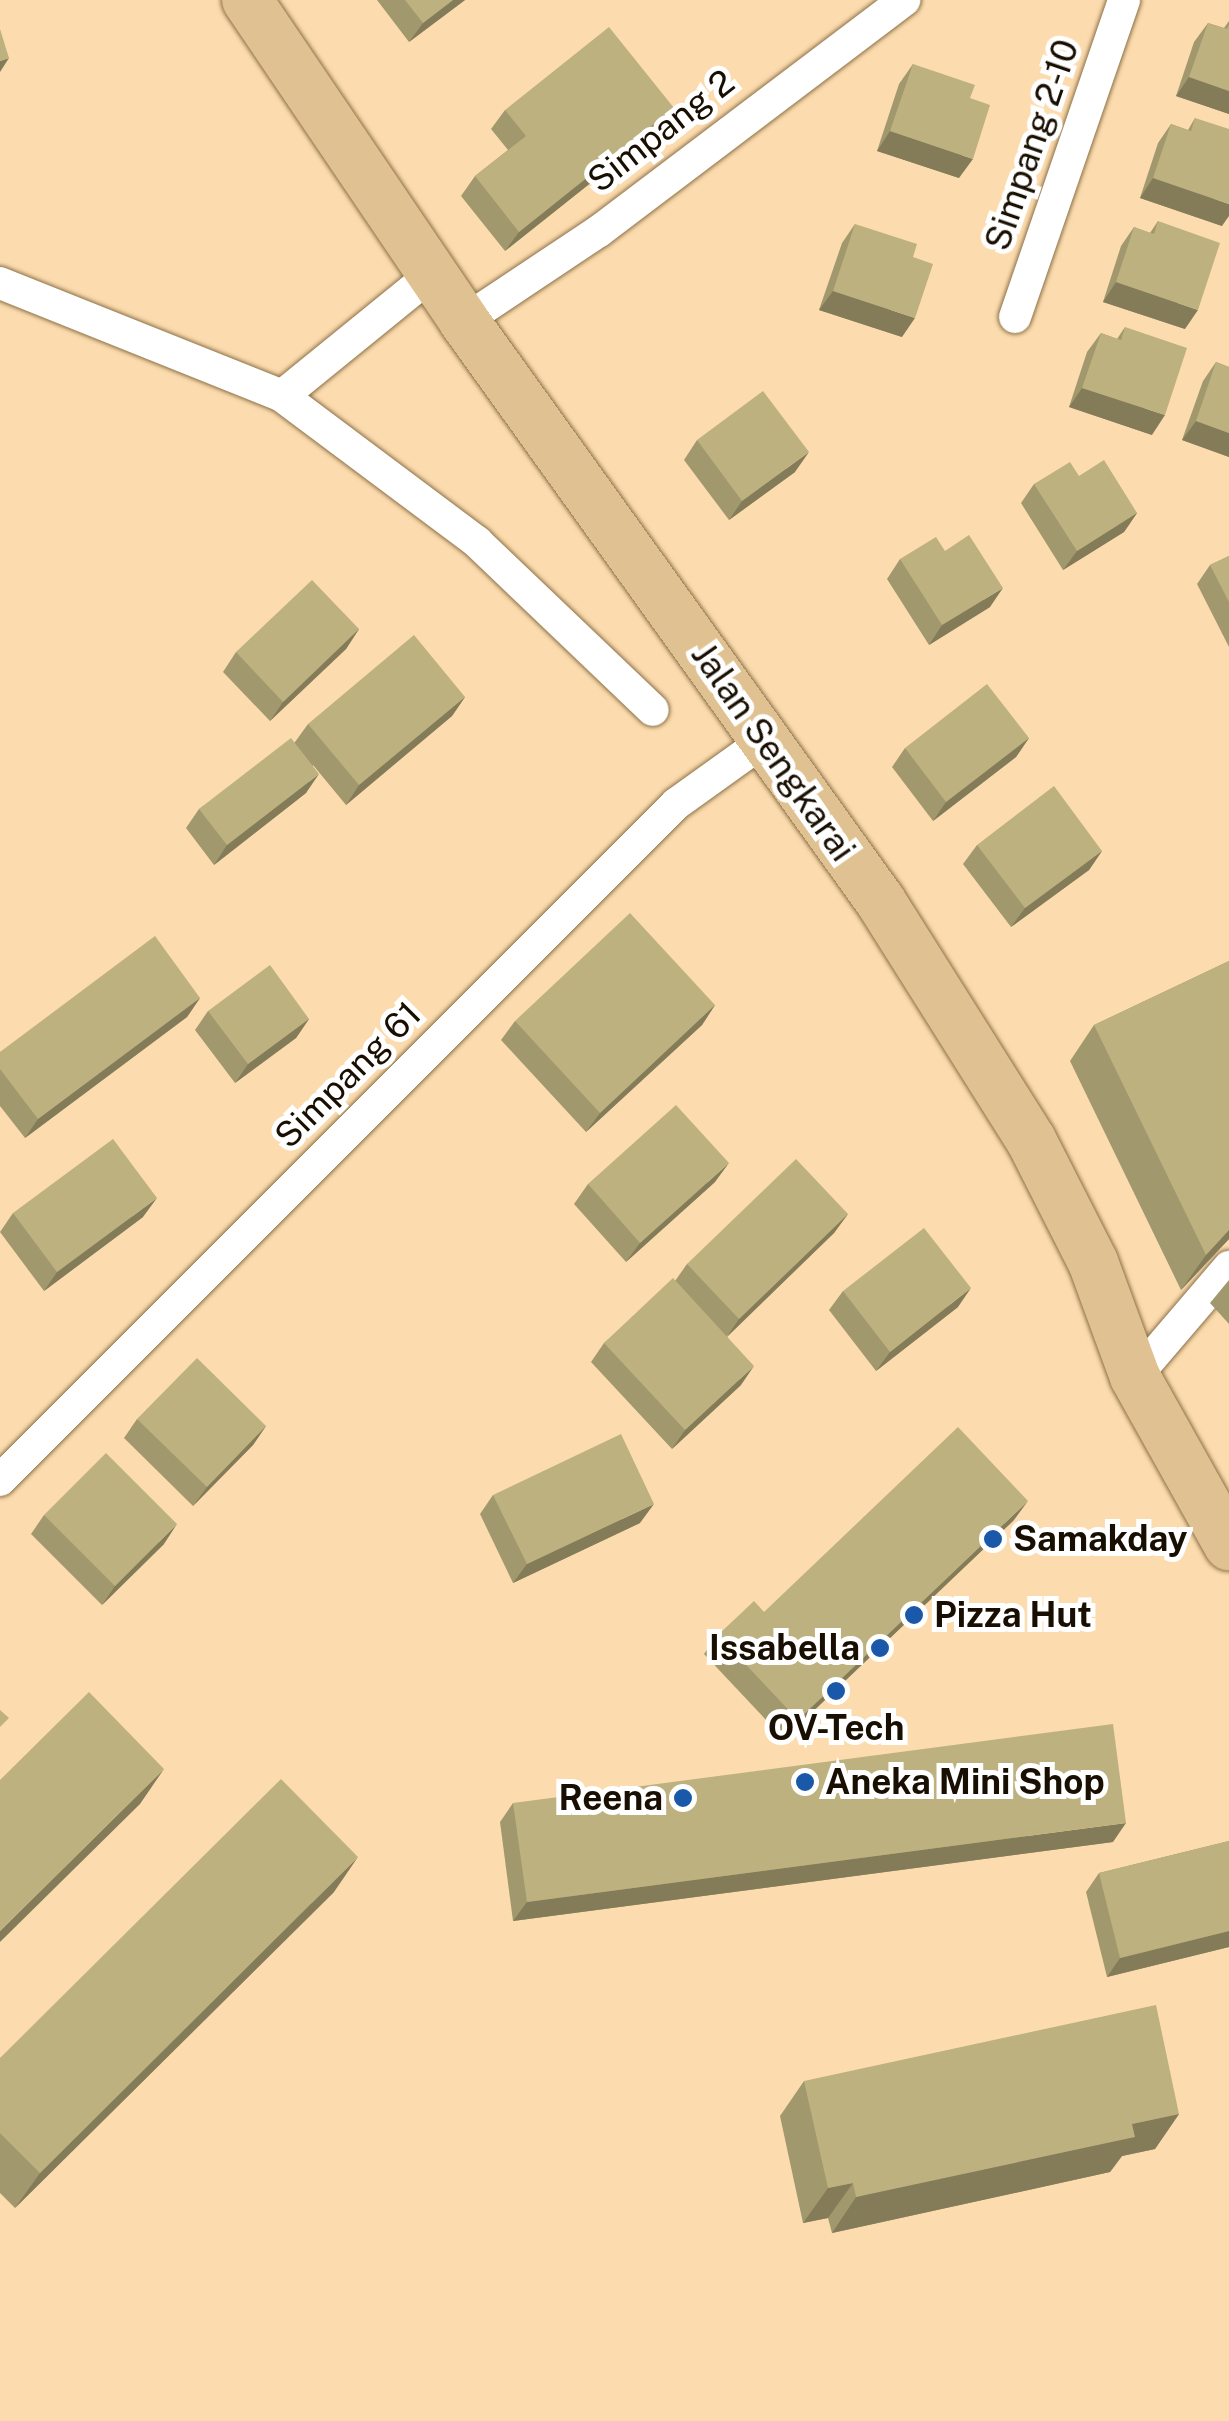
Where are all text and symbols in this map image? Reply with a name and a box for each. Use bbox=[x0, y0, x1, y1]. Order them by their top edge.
street label: Simpang 2-10 bbox=[976, 34, 1088, 256]
street label: Simpang 2 bbox=[580, 61, 742, 201]
street label: Jalan Sengkarai bbox=[682, 635, 864, 869]
street label: Simpang 61 bbox=[266, 993, 430, 1157]
place label: Samakday bbox=[1013, 1518, 1187, 1560]
marker: Samakday bbox=[982, 1528, 1004, 1550]
place label: Pizza Hut bbox=[934, 1594, 1092, 1636]
marker: Pizza Hut bbox=[903, 1604, 925, 1626]
place label: Issabella bbox=[709, 1627, 860, 1669]
marker: Issabella bbox=[869, 1637, 891, 1659]
marker: OV-Tech bbox=[825, 1680, 847, 1702]
place label: OV-Tech bbox=[768, 1707, 904, 1749]
place label: Aneka Mini Shop bbox=[825, 1761, 1105, 1803]
marker: Aneka Mini Shop bbox=[794, 1771, 816, 1793]
place label: Reena bbox=[558, 1777, 663, 1819]
marker: Reena bbox=[672, 1787, 694, 1809]

